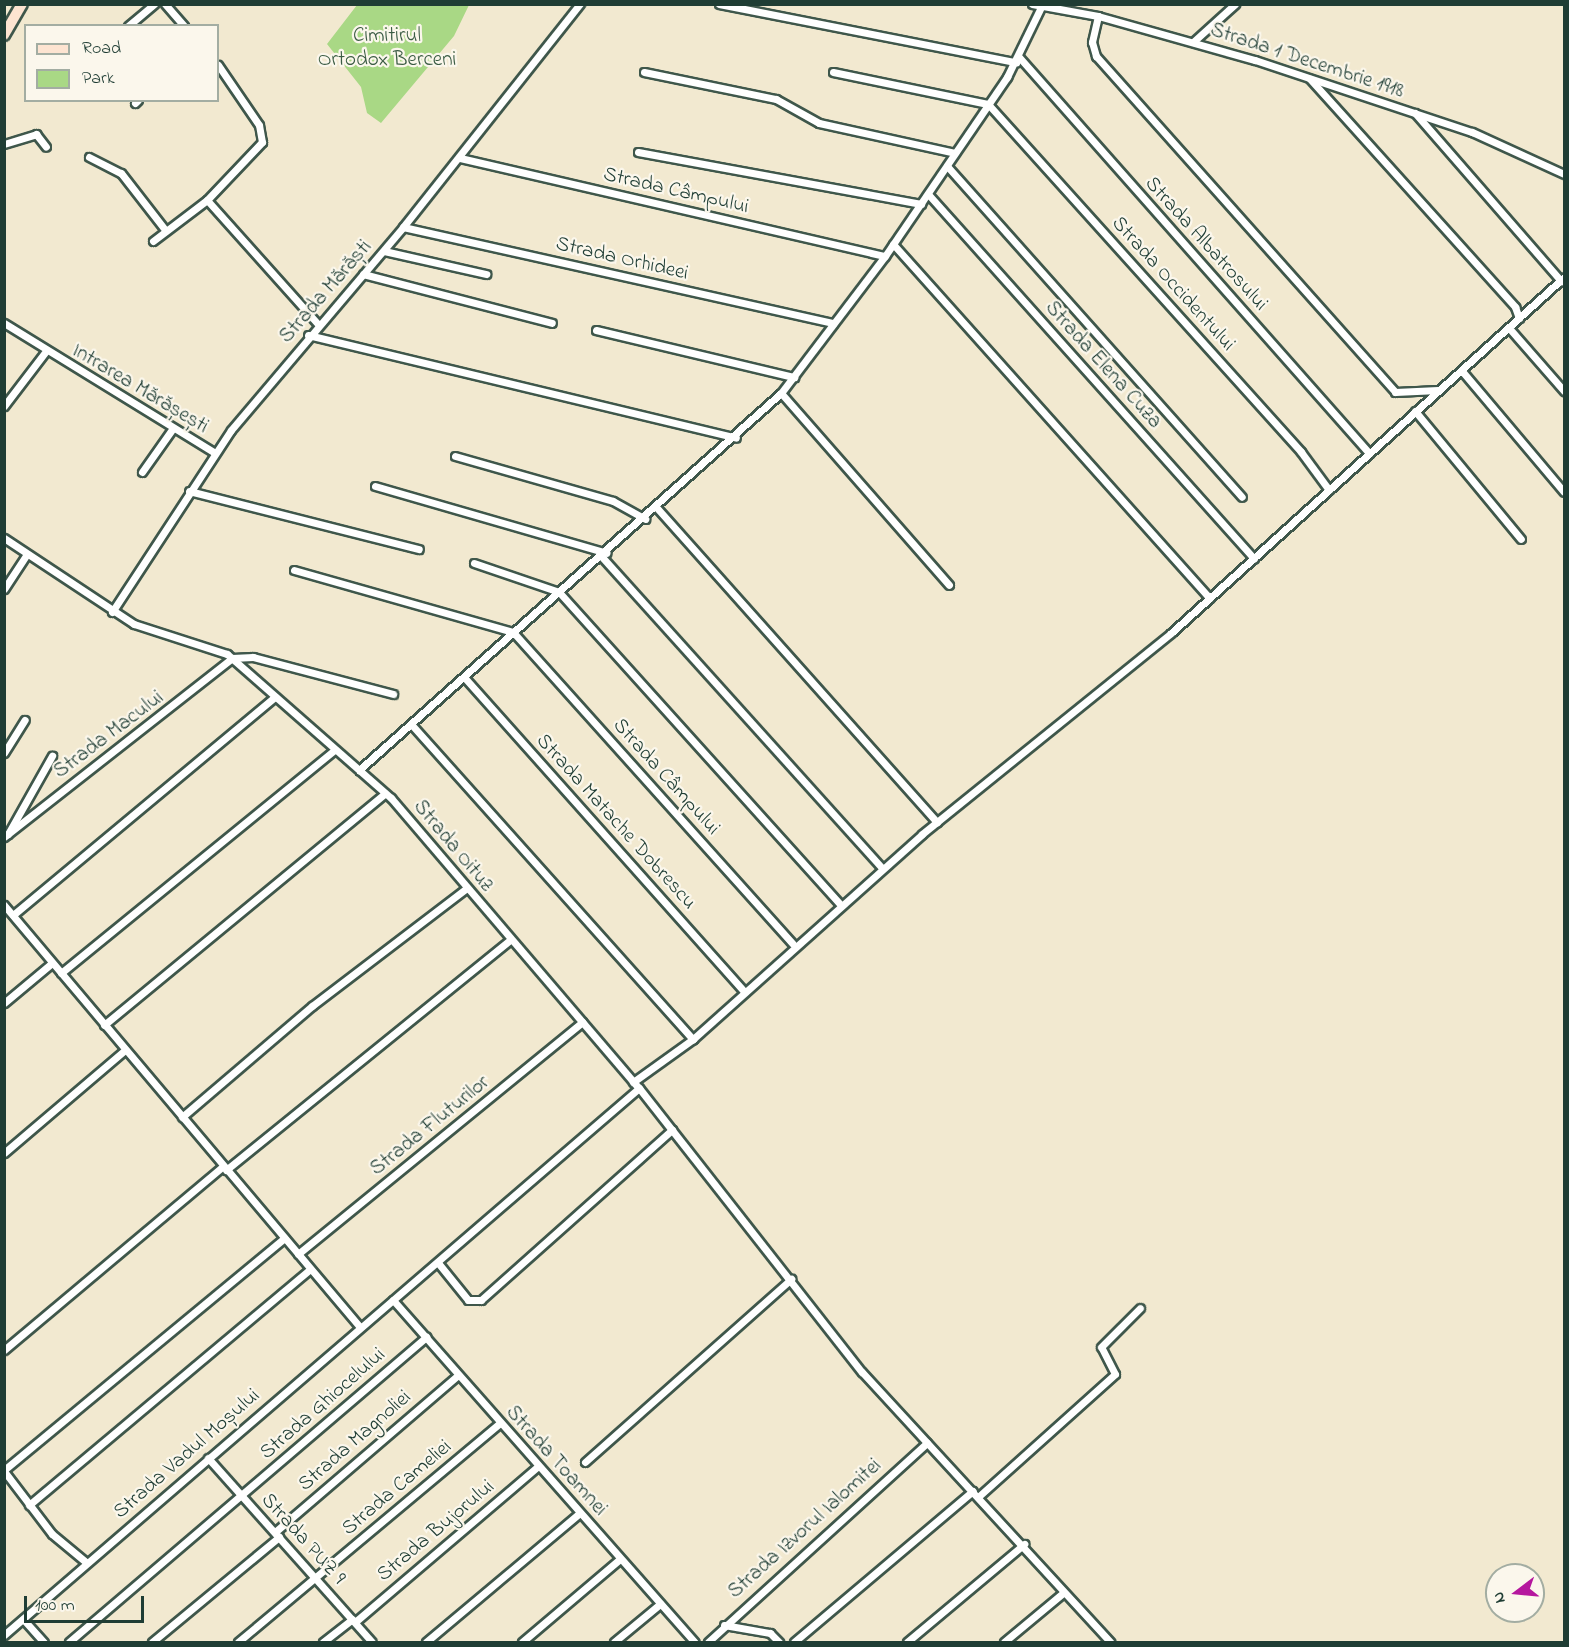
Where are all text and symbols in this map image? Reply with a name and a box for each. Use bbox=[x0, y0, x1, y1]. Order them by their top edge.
street label: Strada 1 Decembrie 1918 bbox=[1207, 18, 1407, 104]
park label: Cimitirul Ortodox Berceni bbox=[318, 23, 456, 73]
legend bbox=[24, 24, 219, 102]
text: Road bbox=[82, 36, 121, 62]
text: Park bbox=[82, 66, 115, 92]
street label: Strada Câmpului bbox=[601, 162, 751, 220]
street label: Strada Albatrosului bbox=[1139, 172, 1273, 316]
street label: Strada Occidentului bbox=[1106, 211, 1240, 357]
street label: Strada Orhideei bbox=[553, 232, 691, 286]
street label: Strada Mărăști bbox=[274, 235, 378, 349]
street label: Strada Elena Cuza bbox=[1039, 296, 1167, 434]
street label: Intrarea Mărășești bbox=[67, 338, 213, 440]
street label: Strada Macului bbox=[49, 685, 169, 785]
street label: Strada Câmpului bbox=[607, 713, 725, 841]
street label: Strada Matache Dobrescu bbox=[530, 729, 702, 915]
street label: Strada Oituz bbox=[407, 795, 499, 897]
street label: Strada Fluturilor bbox=[365, 1070, 495, 1182]
street label: Strada Ghiocelului bbox=[255, 1343, 391, 1465]
street label: Strada Vadul Moșului bbox=[109, 1383, 265, 1525]
street label: Strada Magnoliei bbox=[293, 1385, 417, 1497]
street label: Strada Toamnei bbox=[500, 1401, 612, 1521]
street label: Strada Cameliei bbox=[337, 1435, 457, 1541]
street label: Strada Izvorul Ialomitei bbox=[723, 1453, 887, 1605]
street label: Strada Bujorului bbox=[372, 1475, 500, 1587]
street label: Strada PUZ 9 bbox=[255, 1488, 351, 1590]
north arrow bbox=[1485, 1563, 1545, 1623]
scale bar bbox=[27, 1584, 147, 1622]
text: N bbox=[1487, 1589, 1513, 1606]
text: 100 m bbox=[35, 1593, 75, 1619]

